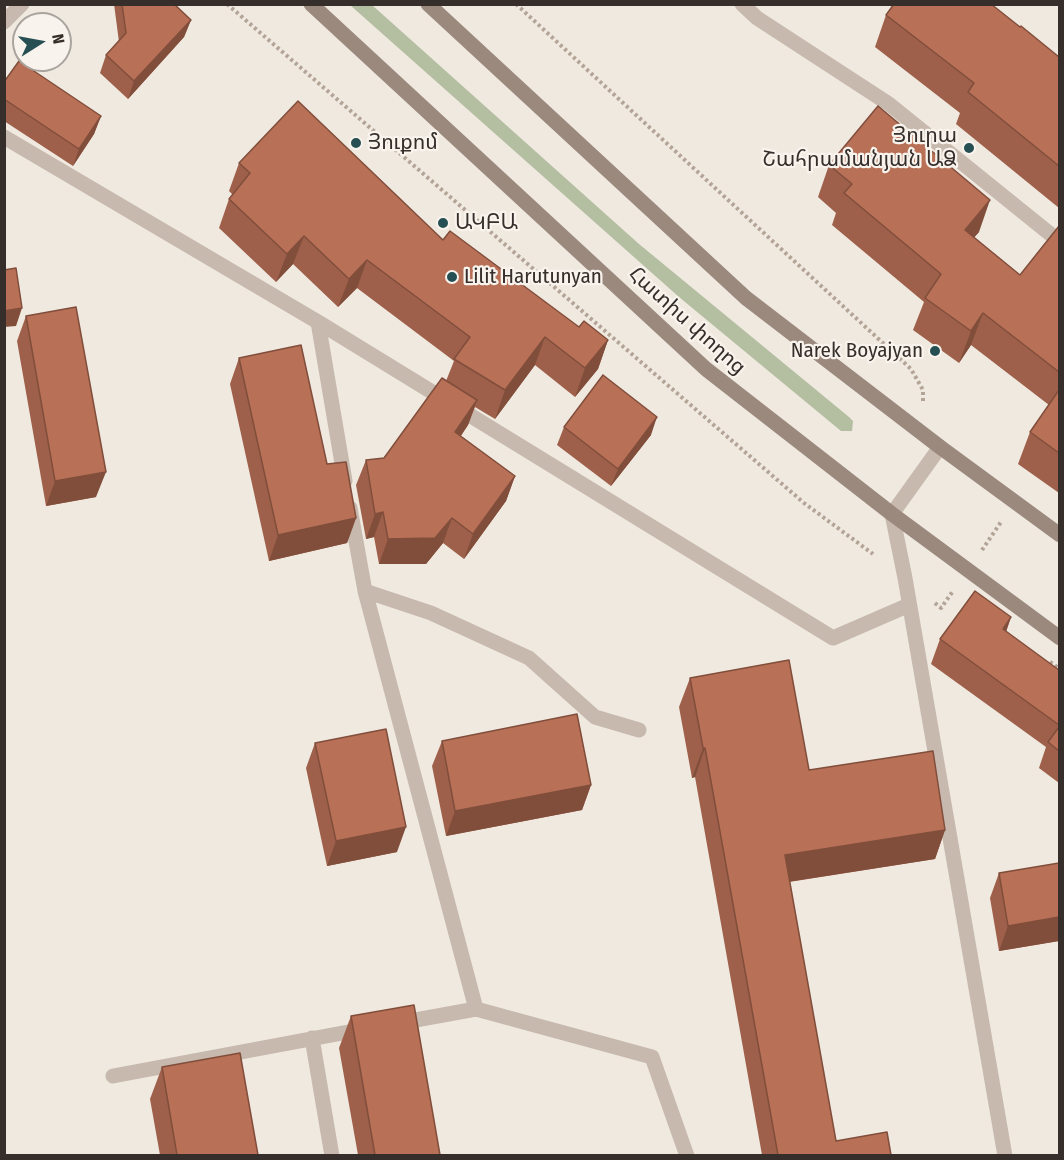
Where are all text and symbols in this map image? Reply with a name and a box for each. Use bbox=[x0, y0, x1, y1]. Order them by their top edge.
north arrow bbox=[12, 12, 72, 72]
text: N bbox=[48, 32, 68, 45]
place label: Յուրա Շահրամանյան ԱՁ bbox=[762, 123, 957, 173]
place label: Յուքոմ bbox=[368, 130, 438, 156]
marker: Յուքոմ bbox=[349, 136, 363, 150]
marker: Յուրա Շահրամանյան ԱՁ bbox=[962, 141, 976, 155]
place label: ԱԿԲԱ bbox=[455, 210, 518, 236]
marker: ԱԿԲԱ bbox=[436, 216, 450, 230]
street label: Հատիս փողոց bbox=[623, 262, 751, 380]
place label: Lilit Harutunyan bbox=[464, 264, 602, 290]
marker: Lilit Harutunyan bbox=[445, 270, 459, 284]
place label: Narek Boyajyan bbox=[791, 338, 923, 364]
marker: Narek Boyajyan bbox=[928, 344, 942, 358]

